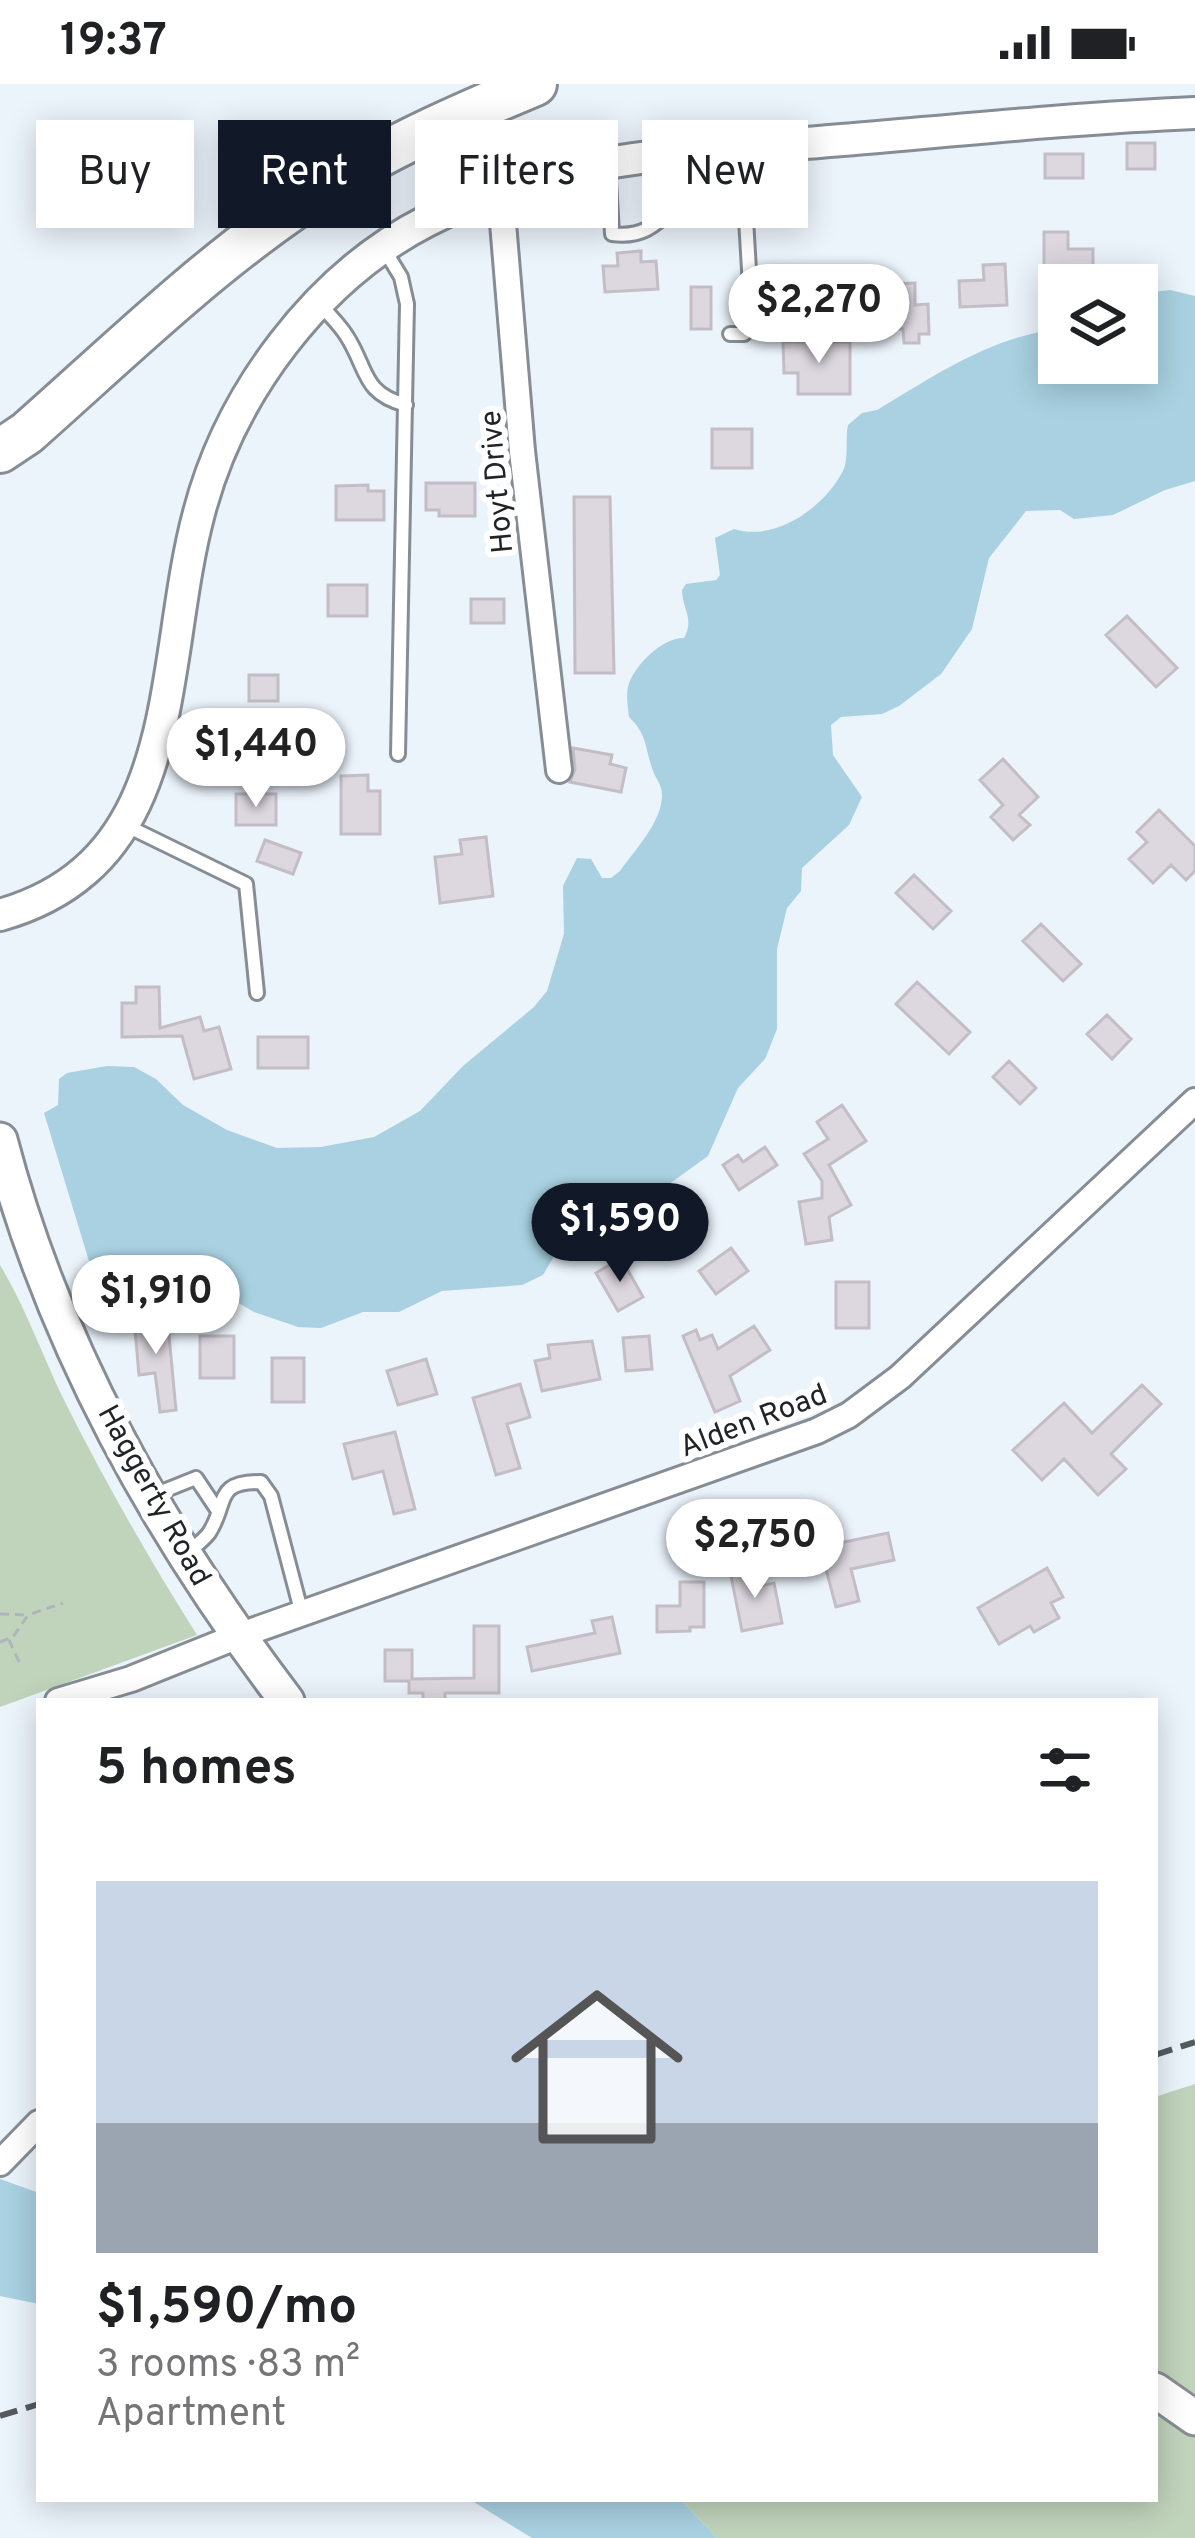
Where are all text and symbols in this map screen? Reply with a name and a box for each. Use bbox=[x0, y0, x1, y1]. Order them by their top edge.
text: 19:37 bbox=[60, 14, 167, 71]
chip: Buy bbox=[36, 120, 194, 228]
chip: Rent bbox=[218, 120, 391, 228]
chip: Filters bbox=[415, 120, 618, 228]
chip: New bbox=[642, 120, 808, 228]
pin: $2,270 bbox=[721, 264, 917, 366]
map controls bbox=[1038, 264, 1158, 384]
button: layers bbox=[1038, 264, 1158, 384]
text: $2,270 bbox=[755, 278, 883, 327]
street label: Hoyt Drive bbox=[474, 409, 523, 555]
pin: $1,440 bbox=[158, 708, 354, 810]
text: $1,440 bbox=[194, 722, 319, 771]
pin: $1,590 bbox=[522, 1183, 718, 1285]
text: $1,590 bbox=[559, 1197, 681, 1246]
pin: $1,910 bbox=[58, 1255, 254, 1357]
text: $1,910 bbox=[99, 1269, 213, 1318]
street label: Alden Road bbox=[675, 1377, 833, 1467]
street label: Haggerty Road bbox=[88, 1399, 218, 1593]
pin: $2,750 bbox=[657, 1499, 853, 1601]
text: $2,750 bbox=[693, 1513, 817, 1562]
icon: filters bbox=[1032, 1737, 1098, 1803]
text: 5 homes bbox=[96, 1738, 297, 1803]
icon: home bbox=[489, 1959, 705, 2175]
text: $1,590/mo bbox=[96, 2277, 357, 2342]
text: 3 rooms · 83 m² bbox=[96, 2342, 360, 2391]
text: Apartment bbox=[96, 2391, 286, 2440]

